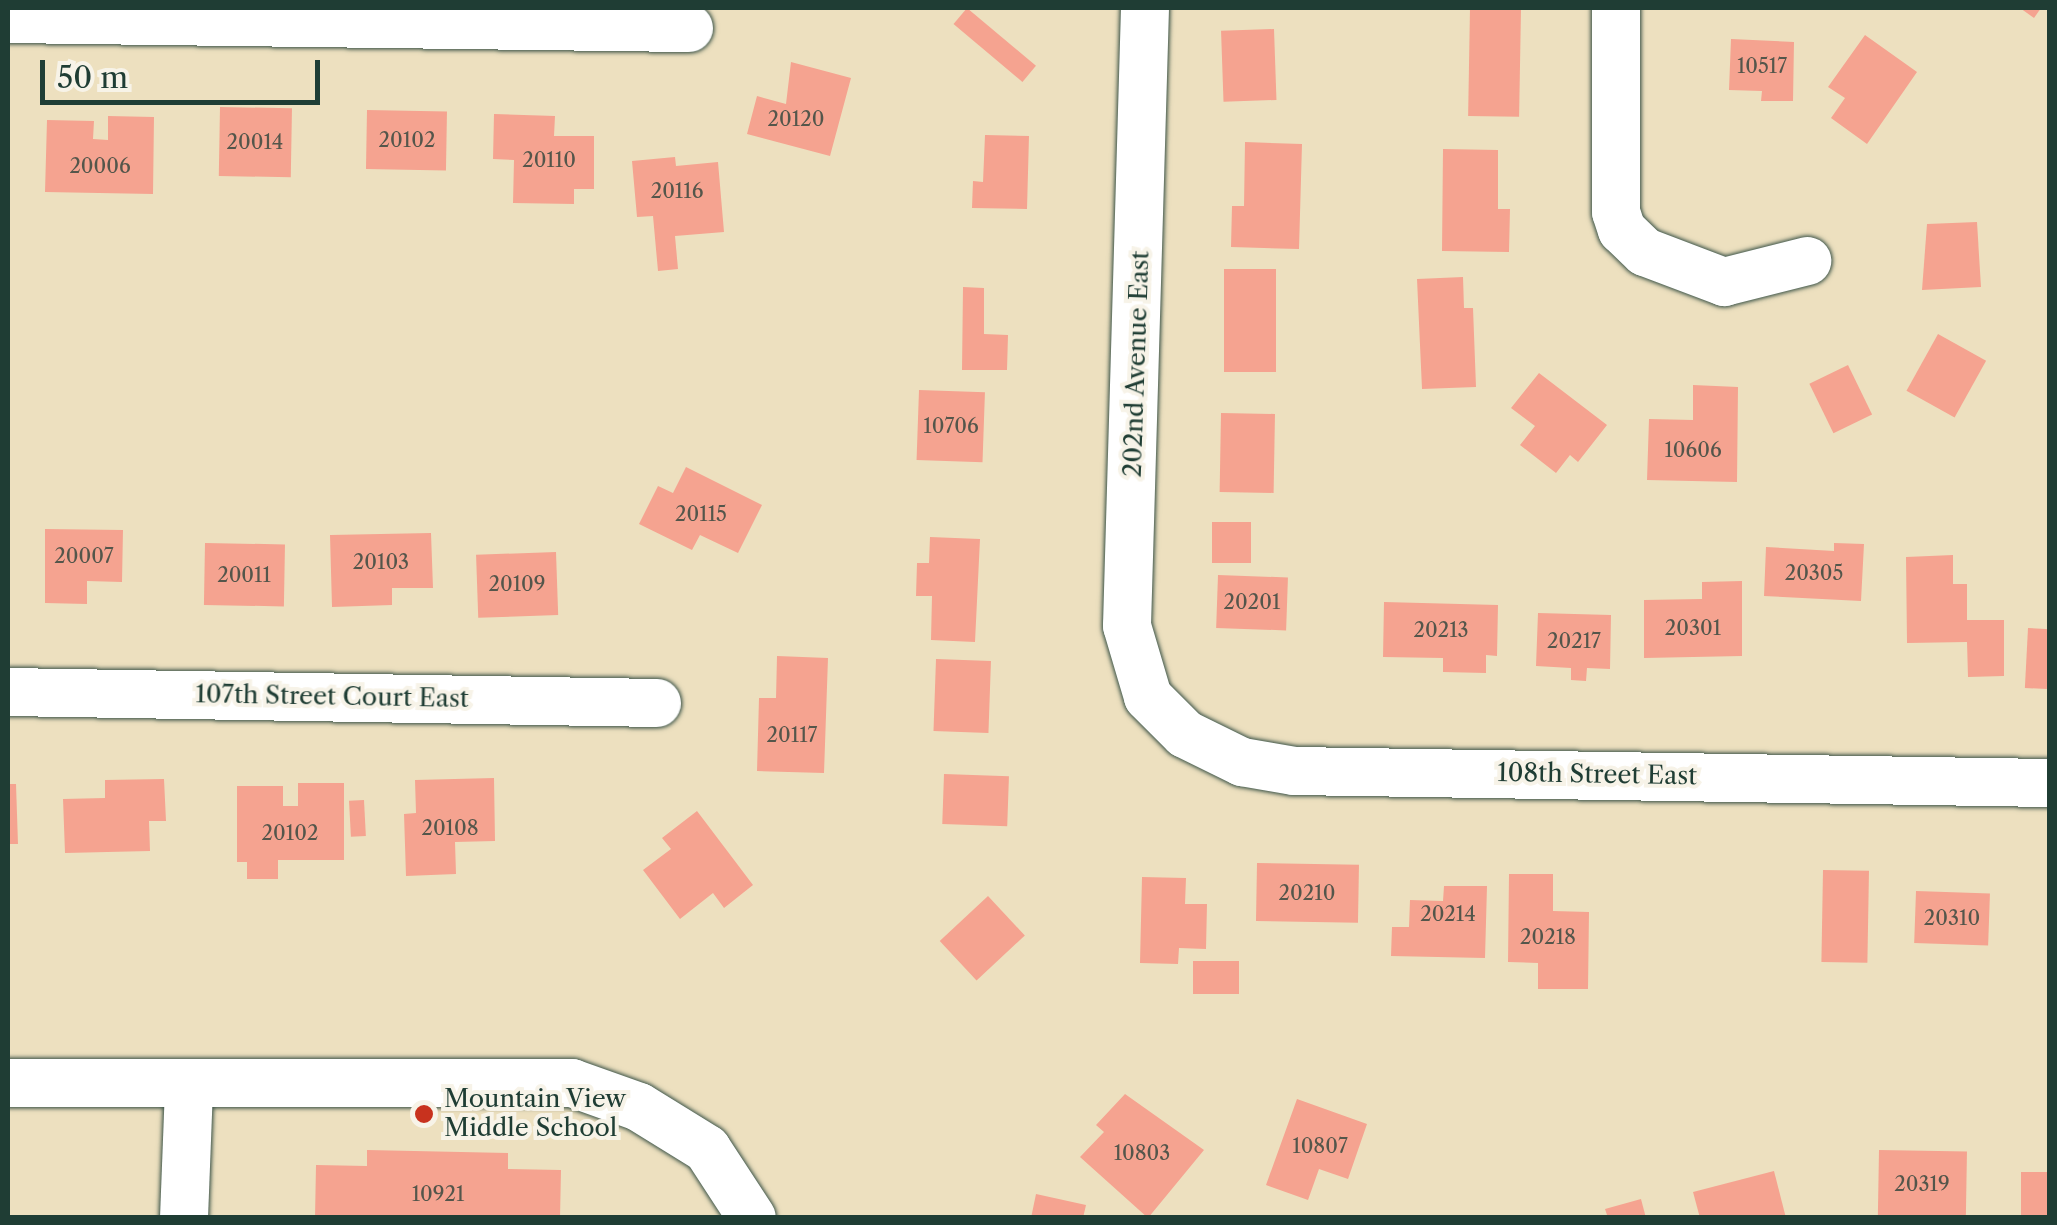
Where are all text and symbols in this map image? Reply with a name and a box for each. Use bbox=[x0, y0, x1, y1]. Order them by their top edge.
scale bar bbox=[45, 40, 325, 102]
house number: 10517 bbox=[1737, 54, 1787, 78]
text: 50 m bbox=[57, 59, 128, 96]
house number: 20120 bbox=[768, 107, 824, 131]
house number: 20102 bbox=[379, 128, 435, 152]
house number: 20014 bbox=[227, 130, 283, 154]
house number: 20110 bbox=[522, 148, 576, 172]
house number: 20006 bbox=[69, 154, 131, 178]
house number: 20116 bbox=[651, 179, 703, 203]
street label: 202nd Avenue East bbox=[1118, 250, 1156, 478]
house number: 10706 bbox=[923, 414, 979, 438]
house number: 10606 bbox=[1664, 438, 1722, 462]
house number: 20115 bbox=[675, 502, 727, 526]
house number: 20007 bbox=[54, 544, 114, 568]
house number: 20103 bbox=[353, 550, 409, 574]
house number: 20305 bbox=[1785, 561, 1843, 585]
house number: 20011 bbox=[217, 563, 271, 587]
house number: 20109 bbox=[489, 572, 545, 596]
house number: 20201 bbox=[1224, 590, 1280, 614]
house number: 20301 bbox=[1665, 616, 1721, 640]
house number: 20213 bbox=[1413, 618, 1469, 642]
house number: 20217 bbox=[1547, 629, 1601, 653]
street label: 107th Street Court East bbox=[195, 680, 469, 714]
house number: 20117 bbox=[767, 723, 817, 747]
street label: 108th Street East bbox=[1497, 758, 1697, 792]
house number: 20108 bbox=[421, 816, 479, 840]
house number: 20102 bbox=[262, 821, 318, 845]
house number: 20210 bbox=[1279, 881, 1335, 905]
house number: 20214 bbox=[1420, 902, 1476, 926]
house number: 20310 bbox=[1924, 906, 1980, 930]
house number: 20218 bbox=[1520, 925, 1576, 949]
place label: Mountain View Middle School bbox=[444, 1085, 627, 1144]
marker: Mountain View Middle School bbox=[413, 1103, 435, 1125]
house number: 10807 bbox=[1292, 1134, 1348, 1158]
house number: 10803 bbox=[1114, 1141, 1170, 1165]
house number: 20319 bbox=[1894, 1172, 1950, 1196]
house number: 10921 bbox=[412, 1182, 464, 1206]

